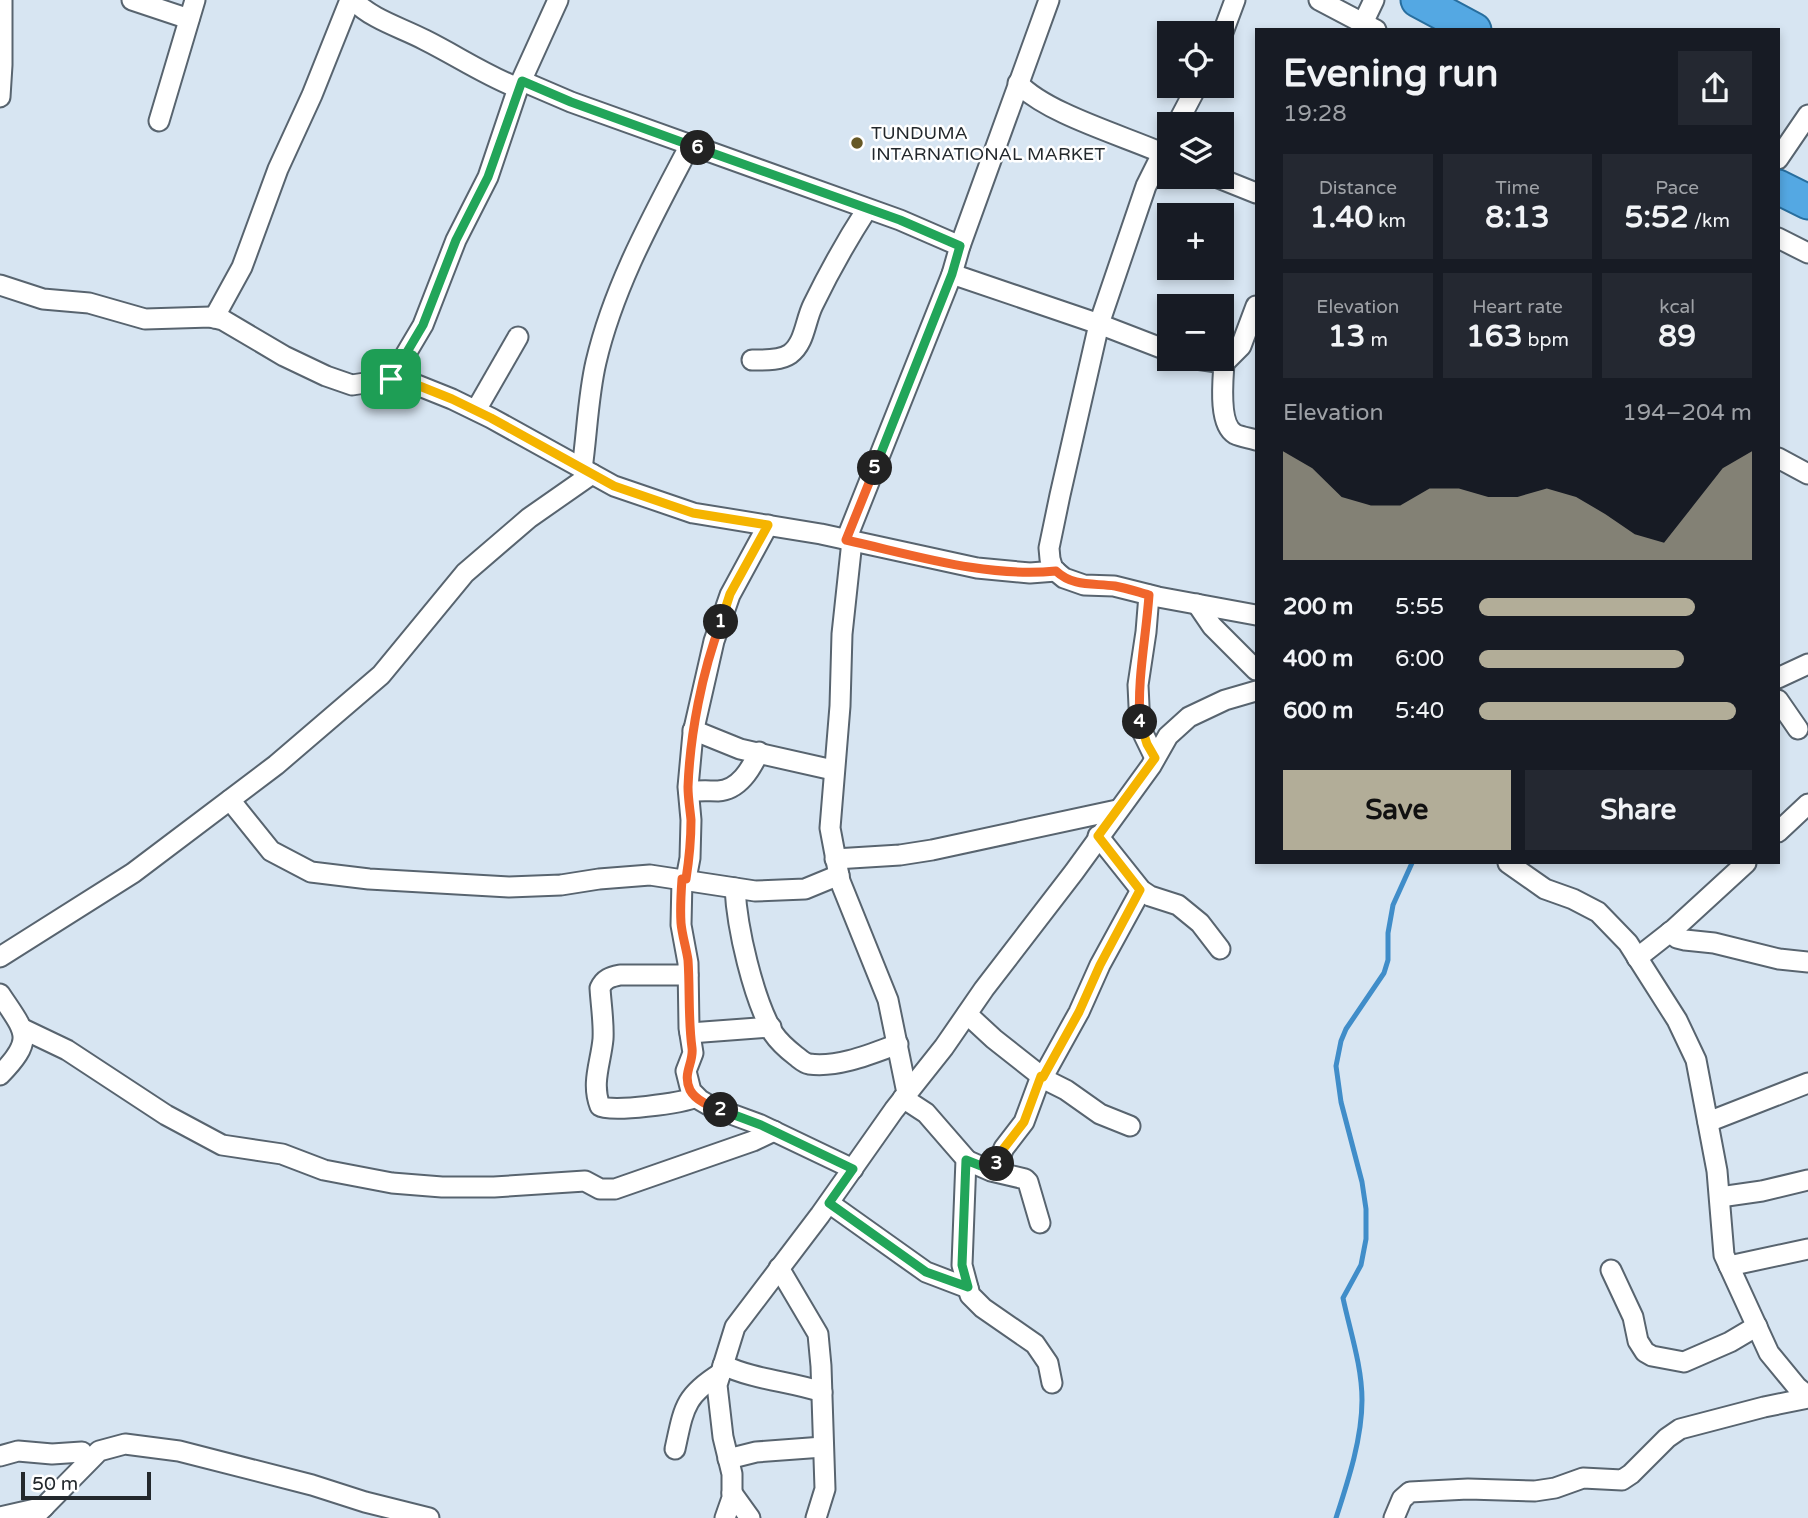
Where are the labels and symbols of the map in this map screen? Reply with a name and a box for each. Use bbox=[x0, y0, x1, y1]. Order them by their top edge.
place label: TUNDUMA INTARNATIONAL MARKET bbox=[871, 122, 1105, 165]
pin: 6 bbox=[680, 130, 716, 166]
marker: TUNDUMA INTARNATIONAL MARKET bbox=[849, 135, 865, 151]
pin bbox=[361, 349, 421, 409]
pin: 5 bbox=[858, 450, 892, 486]
pin: 1 bbox=[704, 604, 738, 640]
pin: 4 bbox=[1122, 704, 1158, 740]
pin: 2 bbox=[704, 1092, 738, 1128]
pin: 3 bbox=[979, 1146, 1014, 1182]
scale bar bbox=[21, 1469, 150, 1501]

